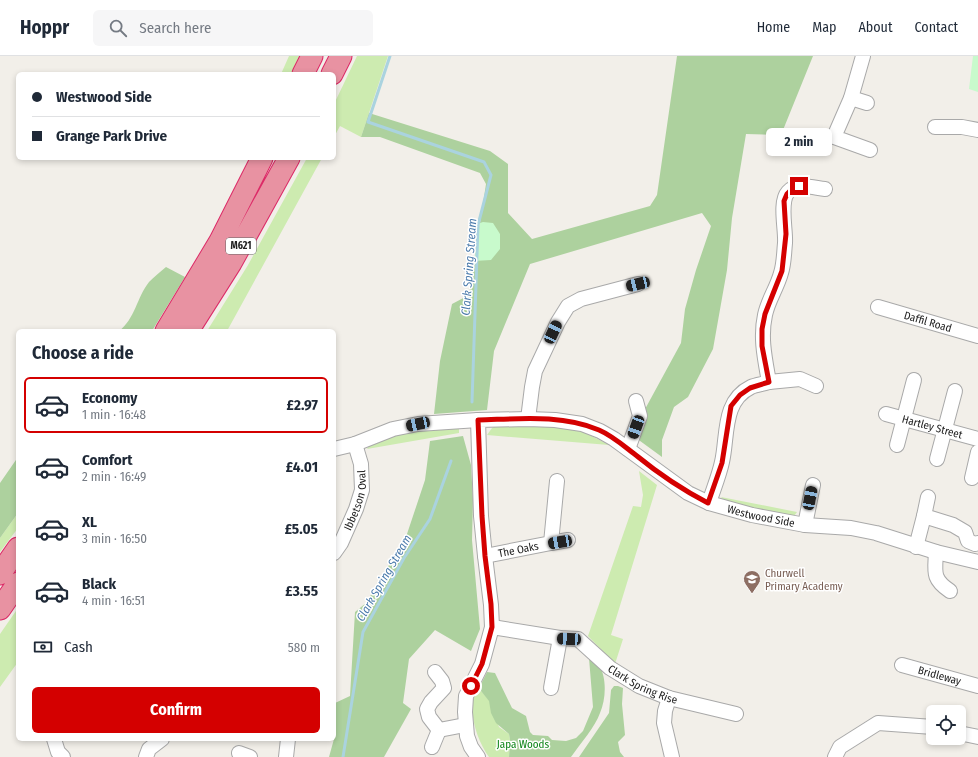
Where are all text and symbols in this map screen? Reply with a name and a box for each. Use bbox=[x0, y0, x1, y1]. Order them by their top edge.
search box bbox=[93, 10, 373, 46]
text: Hoppr bbox=[20, 16, 69, 39]
icon: search bbox=[107, 17, 129, 39]
text: Search here bbox=[139, 19, 211, 37]
text: Home bbox=[757, 19, 790, 36]
text: Map bbox=[812, 19, 836, 36]
text: About bbox=[858, 19, 893, 36]
text: Contact bbox=[915, 19, 958, 36]
text: Westwood Side bbox=[56, 88, 152, 106]
text: Grange Park Drive bbox=[56, 127, 167, 145]
callout: 2 min bbox=[766, 128, 832, 156]
text: 2 min bbox=[785, 134, 813, 149]
route end bbox=[790, 177, 808, 195]
water label: Clark Spring Stream bbox=[459, 218, 479, 316]
road number: M621 bbox=[226, 238, 256, 254]
car bbox=[625, 275, 651, 293]
street label: Daffil Road bbox=[903, 308, 953, 335]
car bbox=[542, 319, 564, 345]
text: Choose a ride bbox=[32, 342, 134, 364]
icon: car bbox=[34, 387, 70, 423]
text: Economy bbox=[82, 389, 137, 407]
text: £2.97 bbox=[287, 396, 318, 414]
text: 1 min · 16:48 bbox=[82, 407, 146, 422]
street label: Hartley Street bbox=[901, 412, 964, 441]
car bbox=[626, 414, 646, 440]
car bbox=[405, 416, 431, 432]
icon: car bbox=[34, 449, 70, 485]
text: Comfort bbox=[82, 451, 133, 469]
text: £4.01 bbox=[286, 458, 318, 476]
text: 2 min · 16:49 bbox=[82, 469, 146, 484]
street label: Ibbetson Oval bbox=[341, 470, 368, 532]
car bbox=[802, 485, 818, 511]
street label: Westwood Side bbox=[726, 502, 796, 529]
icon: car bbox=[34, 511, 70, 547]
text: XL bbox=[82, 513, 97, 531]
text: £5.05 bbox=[285, 520, 318, 538]
text: 3 min · 16:50 bbox=[82, 531, 147, 546]
water label: Clark Spring Stream bbox=[354, 532, 414, 624]
car bbox=[547, 534, 573, 550]
street label: The Oaks bbox=[497, 539, 540, 560]
place label: Churwell Primary Academy bbox=[765, 567, 843, 593]
school or university icon: Churwell Primary Academy bbox=[742, 569, 762, 594]
icon: car bbox=[34, 573, 70, 609]
text: Black bbox=[82, 575, 116, 593]
text: £3.55 bbox=[285, 582, 318, 600]
text: 4 min · 16:51 bbox=[82, 593, 145, 608]
car bbox=[557, 632, 581, 646]
icon: cash bbox=[32, 636, 54, 658]
text: Cash bbox=[64, 638, 93, 656]
text: 580 m bbox=[288, 640, 320, 655]
street label: Clark Spring Rise bbox=[606, 662, 679, 706]
street label: Bridleway bbox=[917, 663, 963, 688]
route start bbox=[462, 677, 480, 695]
button: Confirm bbox=[32, 687, 320, 733]
map controls bbox=[926, 705, 966, 745]
button: locate bbox=[926, 705, 966, 745]
park label: Japa Woods bbox=[497, 738, 550, 751]

